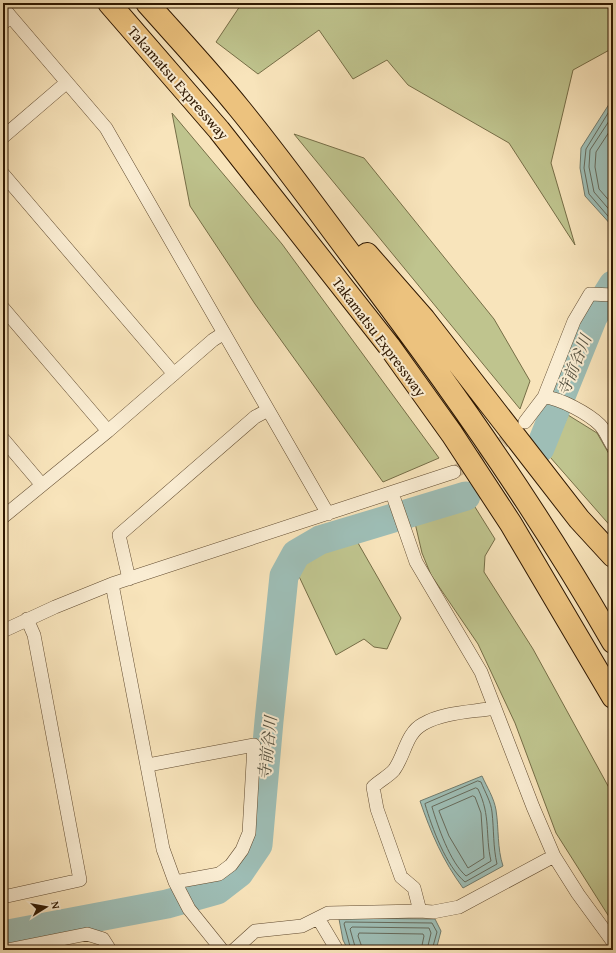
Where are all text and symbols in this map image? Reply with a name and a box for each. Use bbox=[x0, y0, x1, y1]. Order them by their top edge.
street label: Takamatsu Expressway bbox=[123, 21, 234, 145]
street label: Takamatsu Expressway bbox=[327, 273, 432, 401]
water label: 寺前谷川 bbox=[551, 329, 598, 399]
water label: 寺前谷川 bbox=[252, 713, 282, 781]
north arrow bbox=[26, 887, 66, 927]
text: N bbox=[47, 900, 64, 911]

